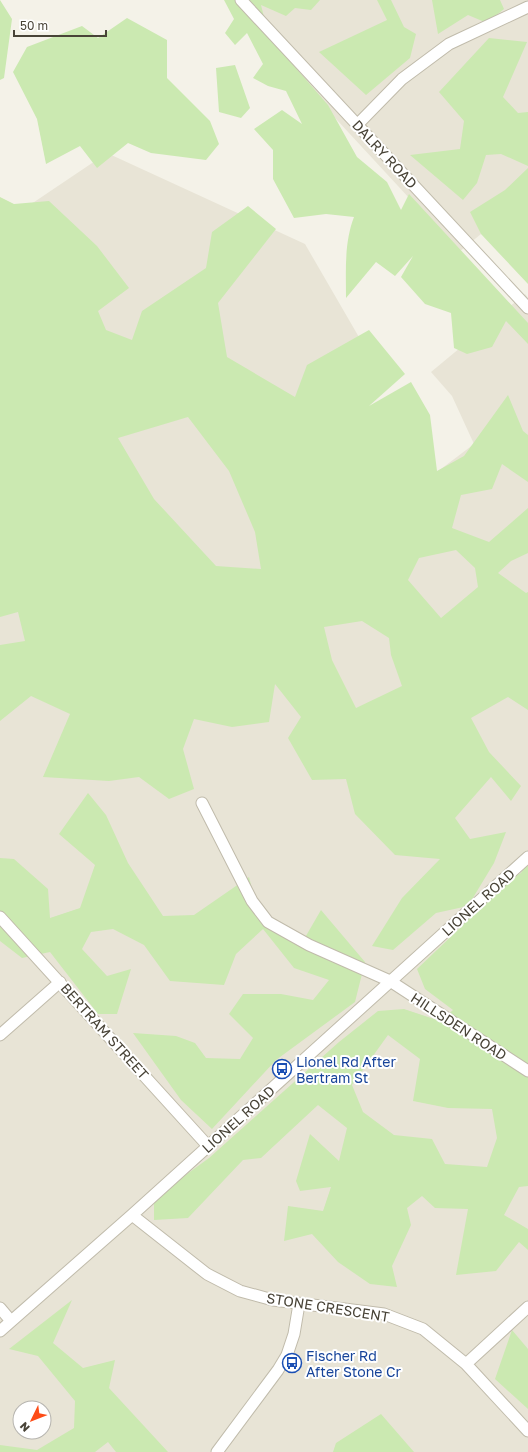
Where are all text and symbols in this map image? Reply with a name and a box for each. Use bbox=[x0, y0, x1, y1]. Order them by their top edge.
scale bar bbox=[14, 12, 106, 38]
text: 50 m bbox=[20, 18, 48, 33]
street label: DALRY ROAD bbox=[349, 116, 421, 192]
street label: LIONEL ROAD bbox=[438, 865, 518, 939]
street label: BERTRAM STREET bbox=[57, 979, 153, 1083]
street label: HILLSDEN ROAD bbox=[408, 989, 510, 1063]
place label: Lionel Rd After Bertram St bbox=[296, 1053, 396, 1086]
bus stop icon: Lionel Rd After Bertram St bbox=[271, 1058, 293, 1080]
street label: LIONEL ROAD bbox=[198, 1082, 278, 1156]
street label: STONE CRESCENT bbox=[265, 1289, 391, 1325]
place label: Fischer Rd After Stone Cr bbox=[306, 1347, 401, 1380]
bus stop icon: Fischer Rd After Stone Cr bbox=[281, 1352, 303, 1374]
north arrow bbox=[12, 1400, 52, 1440]
text: N bbox=[17, 1420, 32, 1435]

